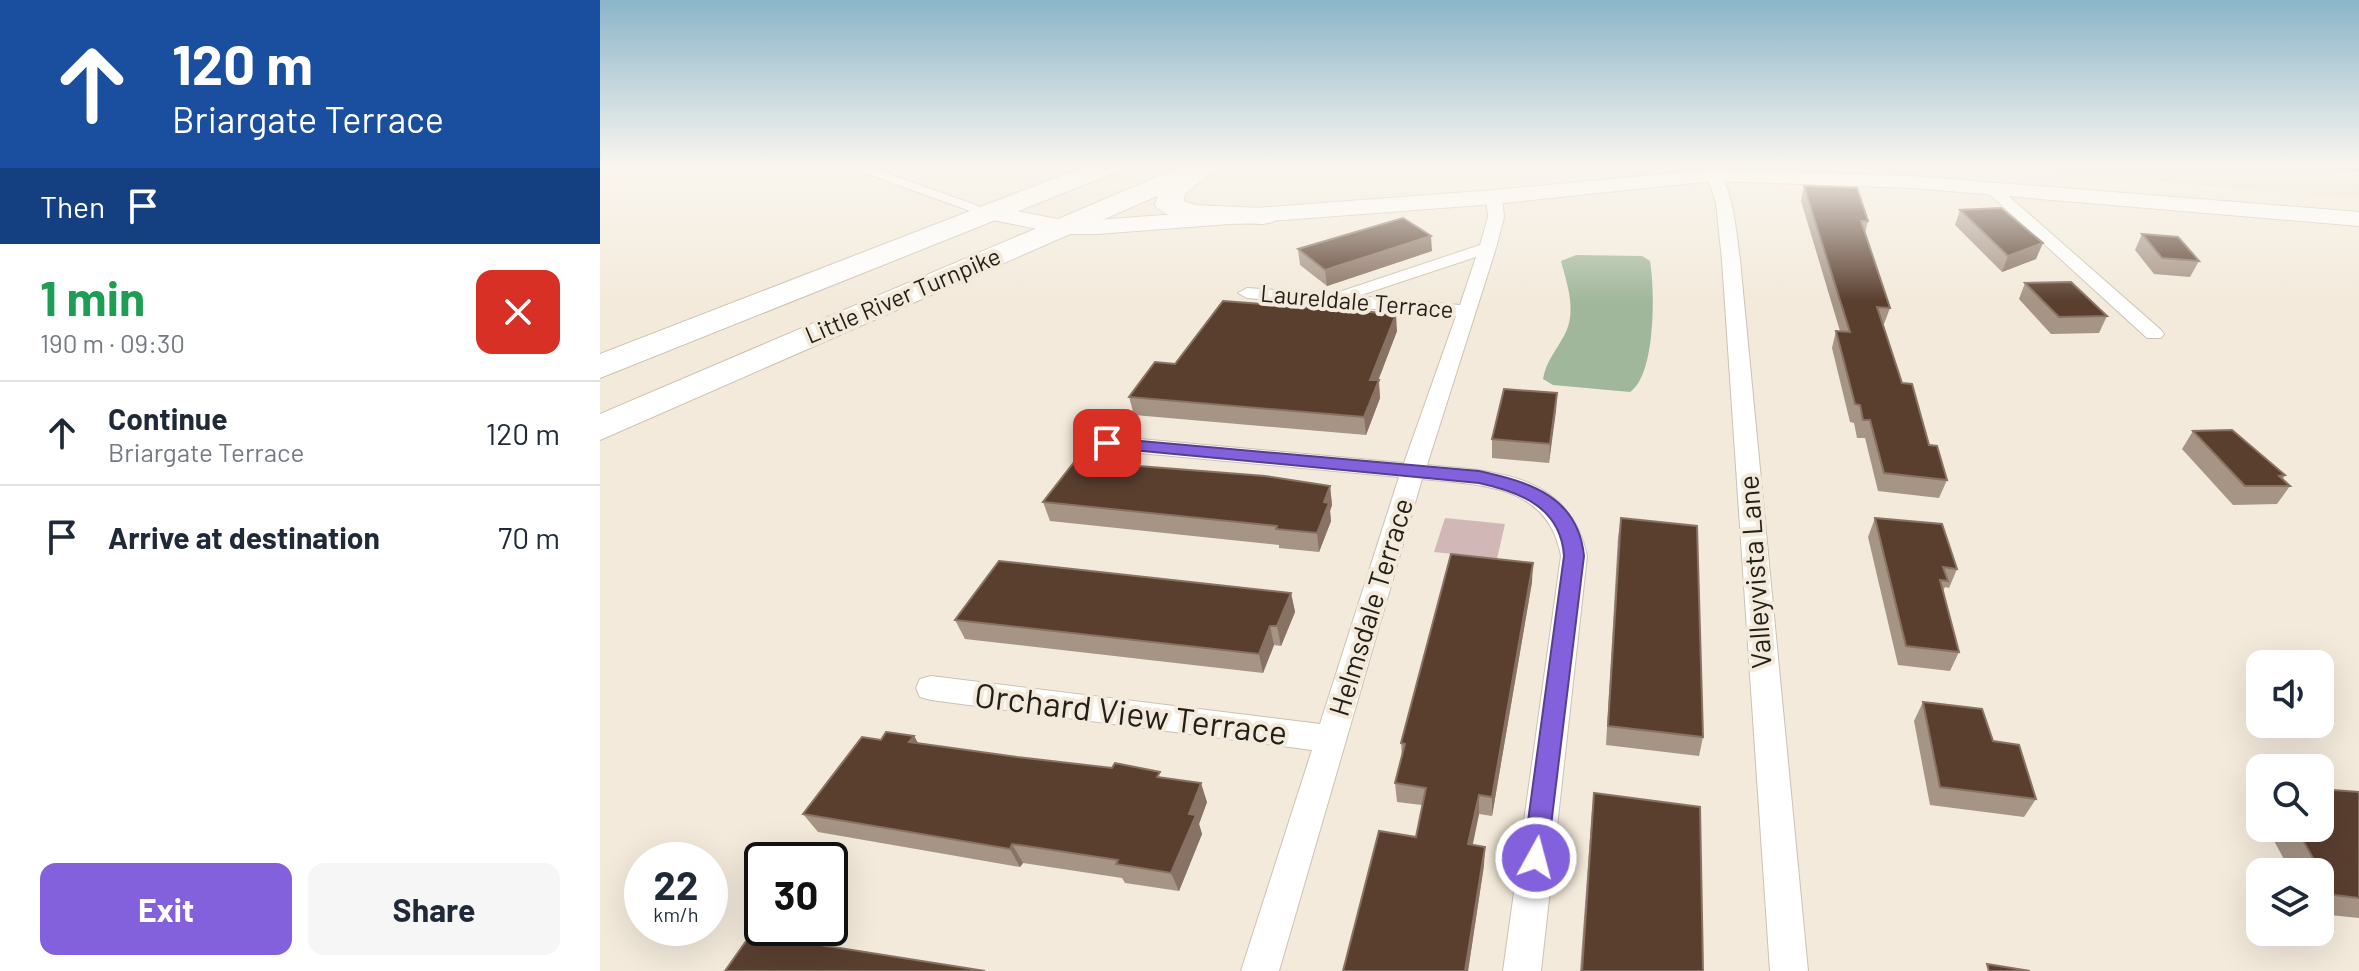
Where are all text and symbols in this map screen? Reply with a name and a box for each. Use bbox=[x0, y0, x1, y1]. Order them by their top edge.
text: 120 m bbox=[172, 29, 313, 96]
icon: ahead bbox=[40, 32, 144, 136]
text: Briargate Terrace bbox=[172, 97, 444, 140]
icon: arrive bbox=[121, 184, 165, 228]
text: Then bbox=[40, 188, 105, 224]
street label: Little River Turnpike bbox=[800, 240, 1004, 349]
text: 1 min bbox=[40, 268, 145, 326]
button: close bbox=[476, 270, 560, 354]
street label: Laureldale Terrace bbox=[1259, 278, 1455, 323]
text: 190 m · 09:30 bbox=[40, 327, 185, 358]
text: Continue bbox=[108, 400, 228, 436]
pin bbox=[1073, 409, 1141, 477]
icon: ahead bbox=[40, 411, 84, 455]
text: 120 m bbox=[486, 415, 560, 451]
icon: arrive bbox=[1085, 421, 1129, 465]
text: Briargate Terrace bbox=[108, 436, 304, 467]
street label: Valleyvista Lane bbox=[1730, 474, 1778, 670]
street label: Helmsdale Terrace bbox=[1321, 494, 1419, 720]
icon: arrive bbox=[40, 515, 84, 559]
text: Arrive at destination bbox=[108, 519, 380, 555]
text: 70 m bbox=[498, 519, 560, 555]
map controls bbox=[2246, 650, 2334, 946]
button: sound bbox=[2246, 650, 2334, 738]
street label: Orchard View Terrace bbox=[972, 673, 1290, 752]
button: search bbox=[2246, 754, 2334, 842]
position arrow bbox=[1494, 816, 1578, 900]
speed limit sign: 30 bbox=[744, 842, 848, 946]
button: layers bbox=[2246, 858, 2334, 946]
text: 22 bbox=[654, 860, 698, 908]
button: Exit bbox=[40, 863, 292, 955]
button: Share bbox=[308, 863, 560, 955]
text: km/h bbox=[653, 902, 699, 926]

